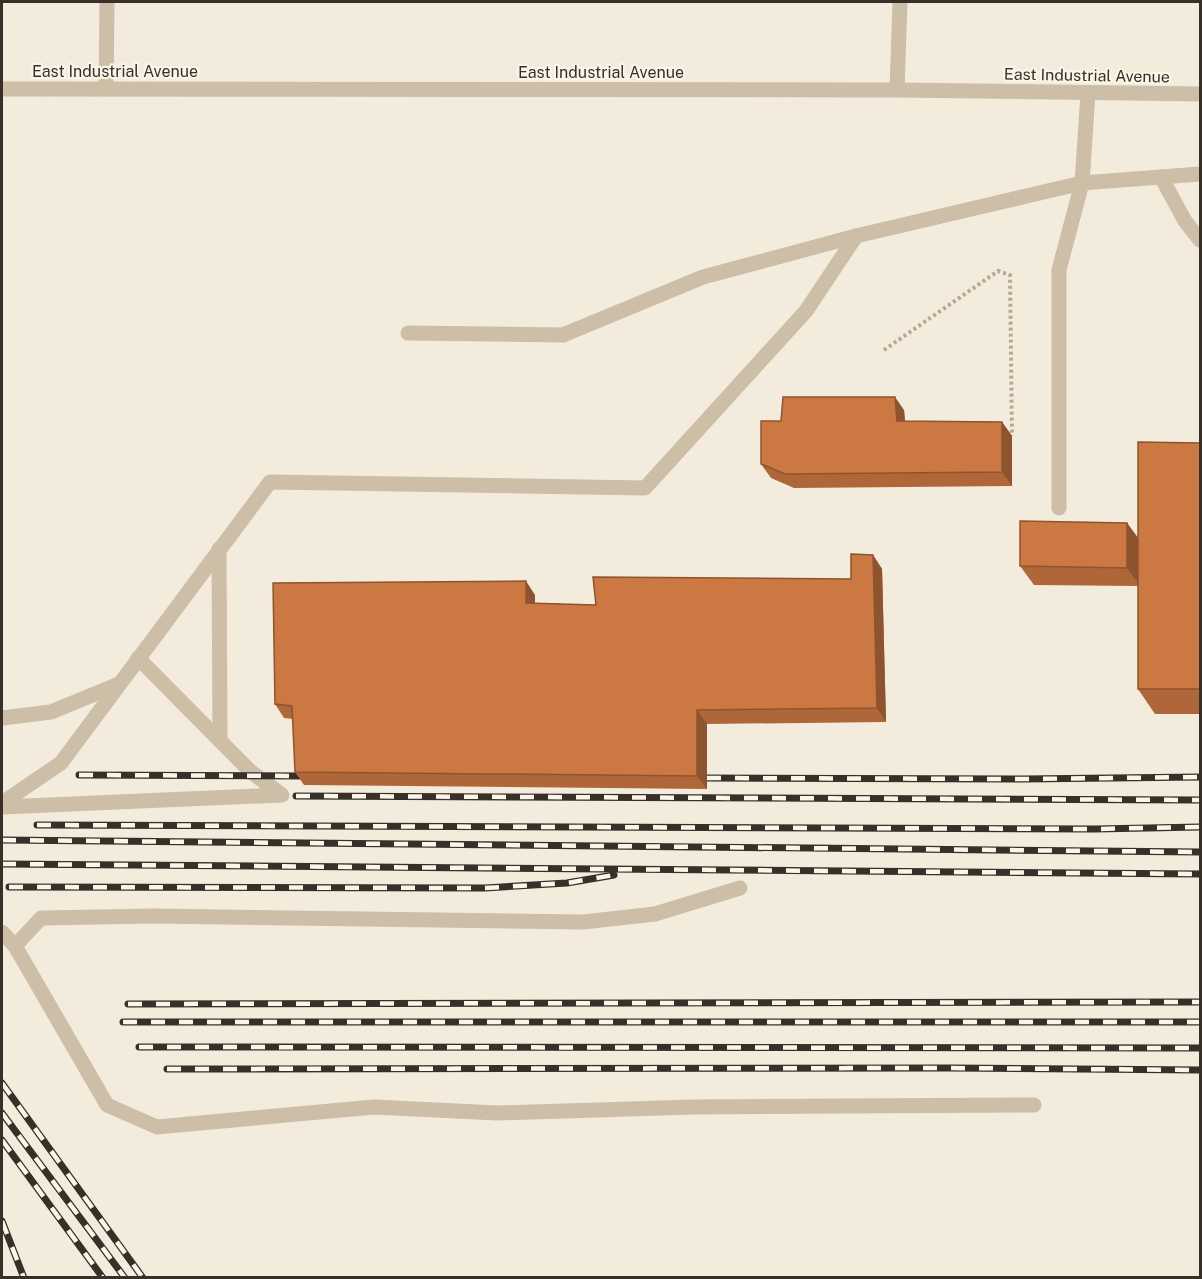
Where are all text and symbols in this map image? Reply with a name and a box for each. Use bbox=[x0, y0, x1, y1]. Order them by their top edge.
street label: East Industrial Avenue bbox=[32, 62, 198, 81]
street label: East Industrial Avenue bbox=[518, 63, 684, 82]
street label: East Industrial Avenue bbox=[1004, 65, 1170, 86]

